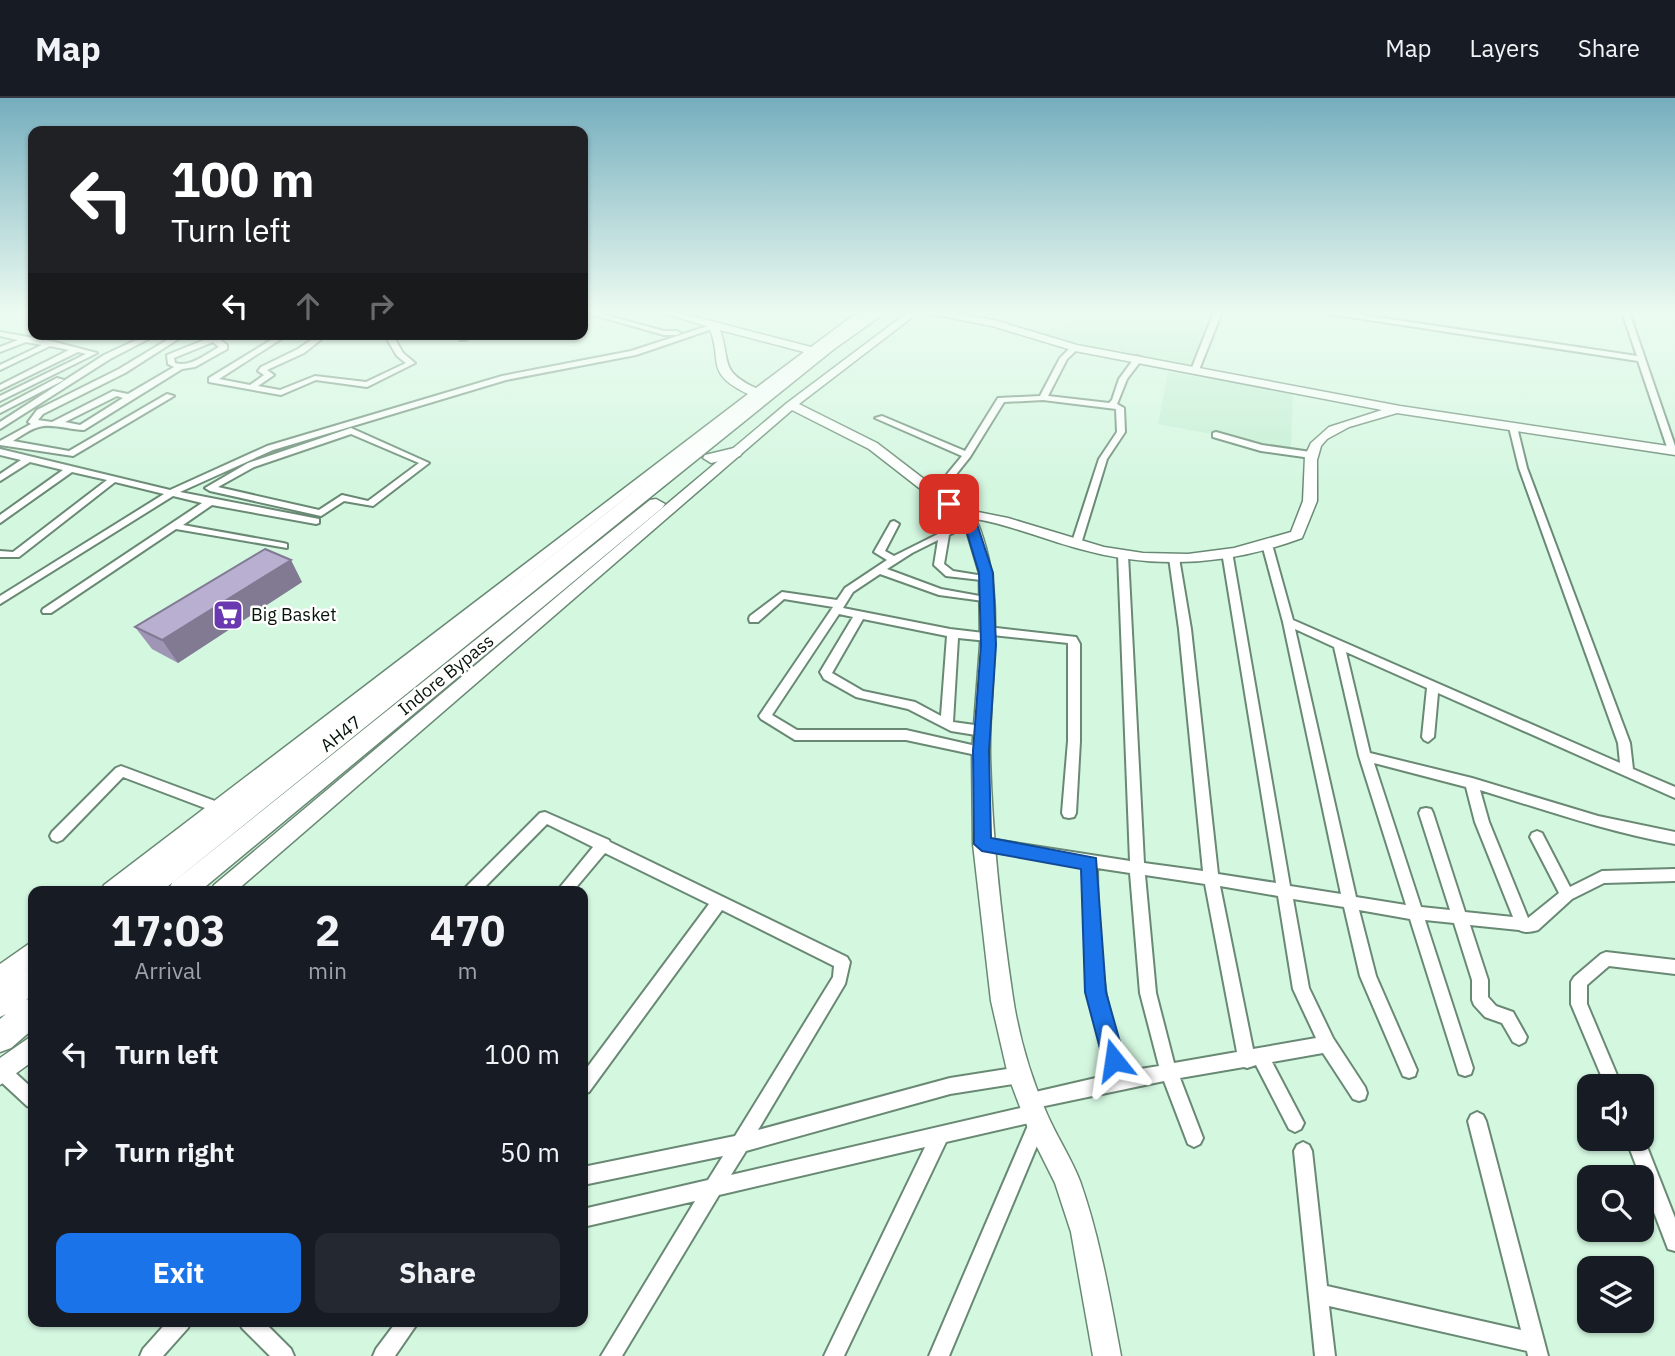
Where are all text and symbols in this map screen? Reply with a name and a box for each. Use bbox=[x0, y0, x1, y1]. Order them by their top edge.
text: Map bbox=[35, 27, 101, 70]
text: Map bbox=[1385, 32, 1432, 64]
text: Layers bbox=[1470, 32, 1540, 64]
text: Share bbox=[1578, 32, 1640, 64]
text: 100 m bbox=[171, 147, 315, 210]
icon: left bbox=[56, 154, 147, 245]
text: Turn left bbox=[171, 209, 291, 251]
icon: left bbox=[216, 287, 254, 325]
icon: ahead bbox=[289, 287, 327, 325]
icon: right bbox=[362, 287, 400, 325]
pin bbox=[919, 474, 979, 534]
icon: arrive bbox=[930, 485, 968, 523]
supermarket icon: Big Basket bbox=[211, 598, 245, 632]
place label: Big Basket bbox=[251, 603, 337, 626]
street label: Indore Bypass bbox=[393, 629, 498, 720]
street label: AH47 bbox=[316, 710, 366, 757]
text: 17:03 bbox=[111, 903, 225, 958]
text: 2 bbox=[315, 903, 340, 958]
text: 470 bbox=[430, 903, 505, 958]
text: Arrival bbox=[135, 955, 202, 985]
text: min bbox=[308, 955, 347, 985]
text: m bbox=[457, 955, 478, 985]
position arrow bbox=[1077, 1023, 1151, 1097]
icon: left bbox=[56, 1035, 94, 1073]
text: Turn left bbox=[115, 1037, 218, 1071]
text: 100 m bbox=[484, 1037, 560, 1071]
map controls bbox=[1577, 1074, 1654, 1333]
button: sound bbox=[1577, 1074, 1654, 1151]
icon: right bbox=[56, 1133, 94, 1171]
text: Turn right bbox=[115, 1135, 234, 1169]
text: 50 m bbox=[500, 1135, 560, 1169]
button: search bbox=[1577, 1165, 1654, 1242]
button: Exit bbox=[56, 1233, 301, 1313]
button: Share bbox=[315, 1233, 560, 1313]
button: layers bbox=[1577, 1256, 1654, 1333]

